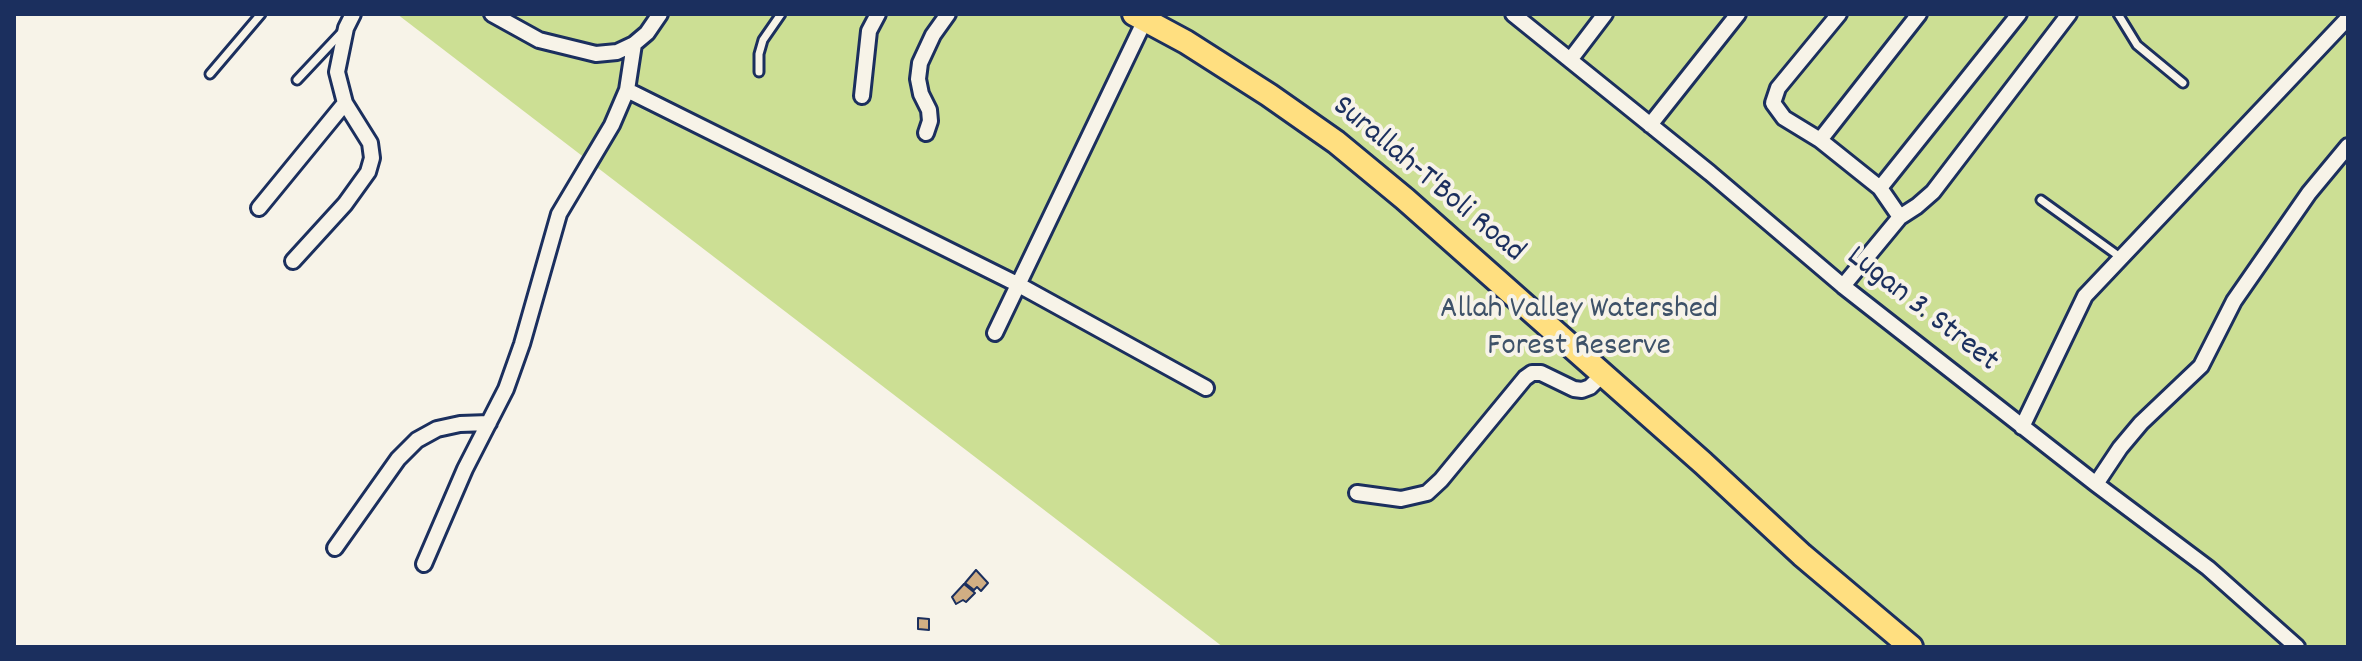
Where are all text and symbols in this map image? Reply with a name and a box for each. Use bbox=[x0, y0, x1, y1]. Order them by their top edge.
street label: Surallah-T'Boli Road bbox=[1323, 89, 1531, 273]
street label: Lugan 3. Street bbox=[1837, 240, 2005, 382]
park label: Allah Valley Watershed Forest Reserve bbox=[1440, 293, 1718, 368]

